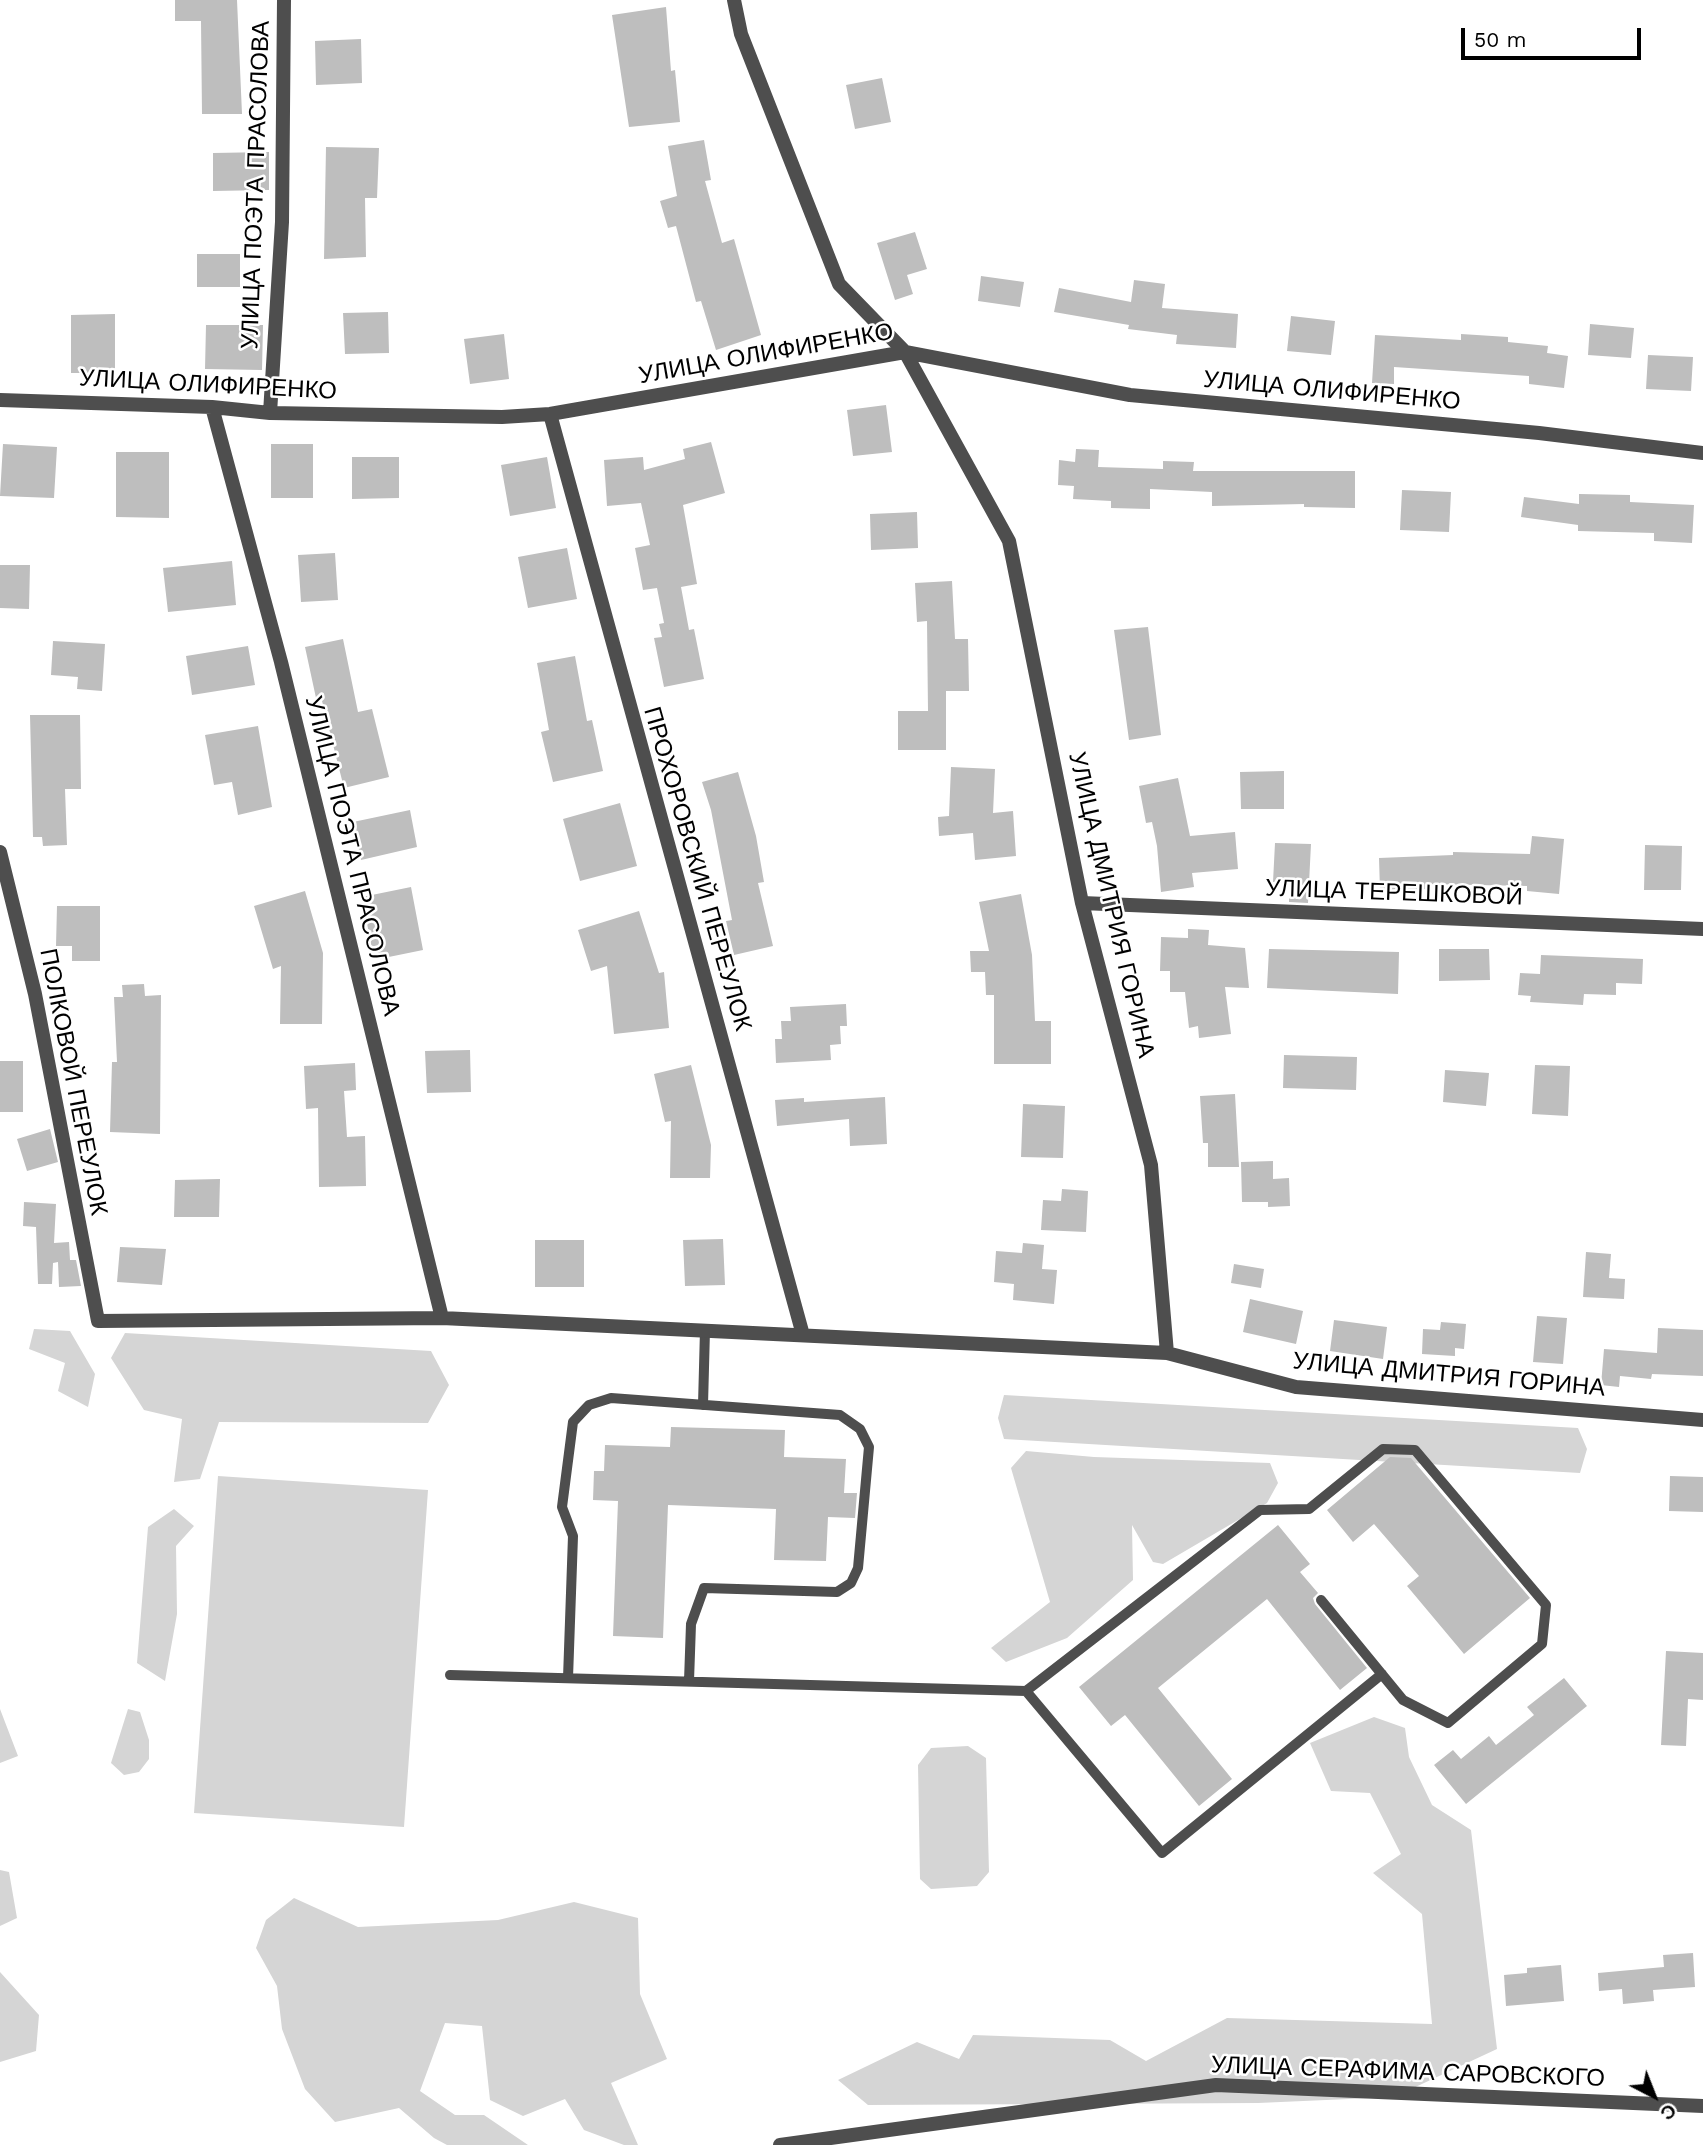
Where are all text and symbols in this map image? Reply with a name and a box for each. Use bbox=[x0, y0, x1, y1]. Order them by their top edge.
scale bar bbox=[1465, 14, 1645, 58]
street label: УЛИЦА ПОЭТА ПРАСОЛОВА bbox=[236, 20, 276, 350]
text: 50 m bbox=[1474, 27, 1526, 52]
street label: УЛИЦА ОЛИФИРЕНКО bbox=[636, 317, 896, 391]
street label: УЛИЦА ОЛИФИРЕНКО bbox=[78, 364, 338, 406]
street label: УЛИЦА ОЛИФИРЕНКО bbox=[1202, 365, 1462, 417]
street label: УЛИЦА ПОЭТА ПРАСОЛОВА bbox=[298, 693, 406, 1019]
street label: ПРОХОРОВСКИЙ ПЕРЕУЛОК bbox=[637, 704, 757, 1034]
street label: УЛИЦА ДМИТРИЯ ГОРИНА bbox=[1062, 749, 1160, 1061]
street label: УЛИЦА ТЕРЕШКОВОЙ bbox=[1265, 874, 1523, 912]
street label: ПОЛКОВОЙ ПЕРЕУЛОК bbox=[33, 946, 113, 1218]
street label: УЛИЦА ДМИТРИЯ ГОРИНА bbox=[1292, 1347, 1606, 1403]
street label: УЛИЦА СЕРАФИМА САРОВСКОГО bbox=[1211, 2051, 1605, 2093]
north arrow bbox=[1619, 2061, 1689, 2131]
text: С bbox=[1656, 2099, 1681, 2125]

